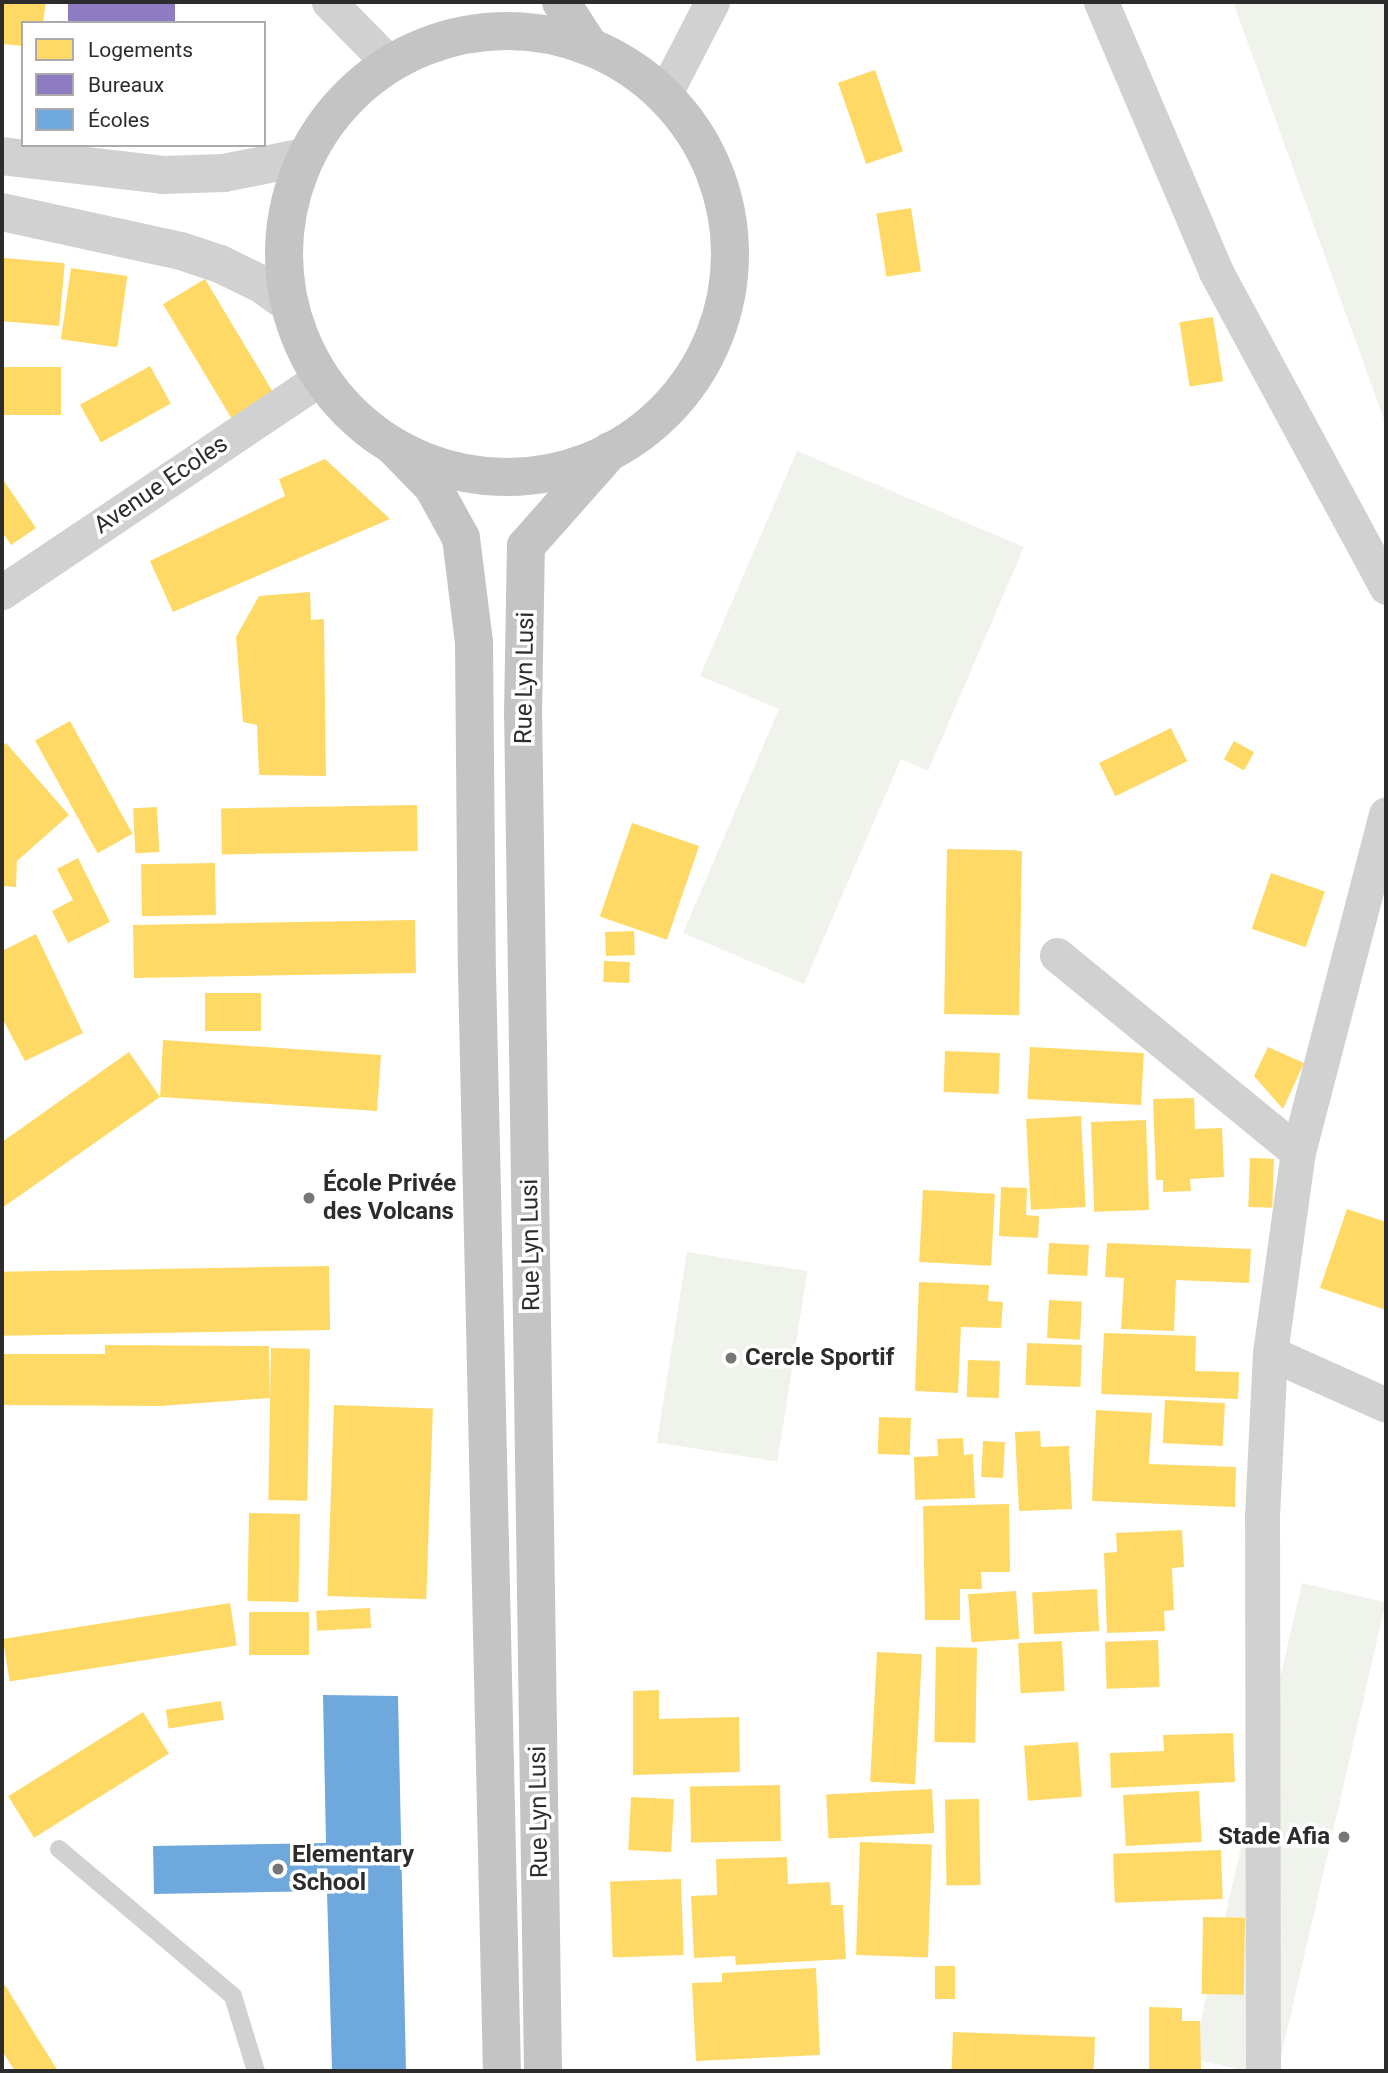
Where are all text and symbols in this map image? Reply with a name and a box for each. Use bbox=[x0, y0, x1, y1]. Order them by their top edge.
legend bbox=[21, 21, 266, 147]
text: Logements bbox=[88, 38, 193, 62]
text: Bureaux bbox=[88, 73, 164, 97]
text: Écoles bbox=[88, 108, 150, 132]
street label: Avenue Ecoles bbox=[89, 430, 233, 540]
street label: Rue Lyn Lusi bbox=[509, 612, 541, 744]
place label: École Privée des Volcans bbox=[323, 1170, 456, 1226]
street label: Rue Lyn Lusi bbox=[515, 1179, 547, 1311]
marker: École Privée des Volcans bbox=[301, 1190, 317, 1206]
place label: Cercle Sportif bbox=[745, 1344, 894, 1372]
marker: Cercle Sportif bbox=[723, 1350, 739, 1366]
street label: Rue Lyn Lusi bbox=[523, 1746, 555, 1878]
place label: Stade Afia bbox=[1218, 1823, 1330, 1851]
marker: Stade Afia bbox=[1336, 1829, 1352, 1845]
place label: Elementary School bbox=[292, 1841, 414, 1897]
marker: Elementary School bbox=[270, 1861, 286, 1877]

